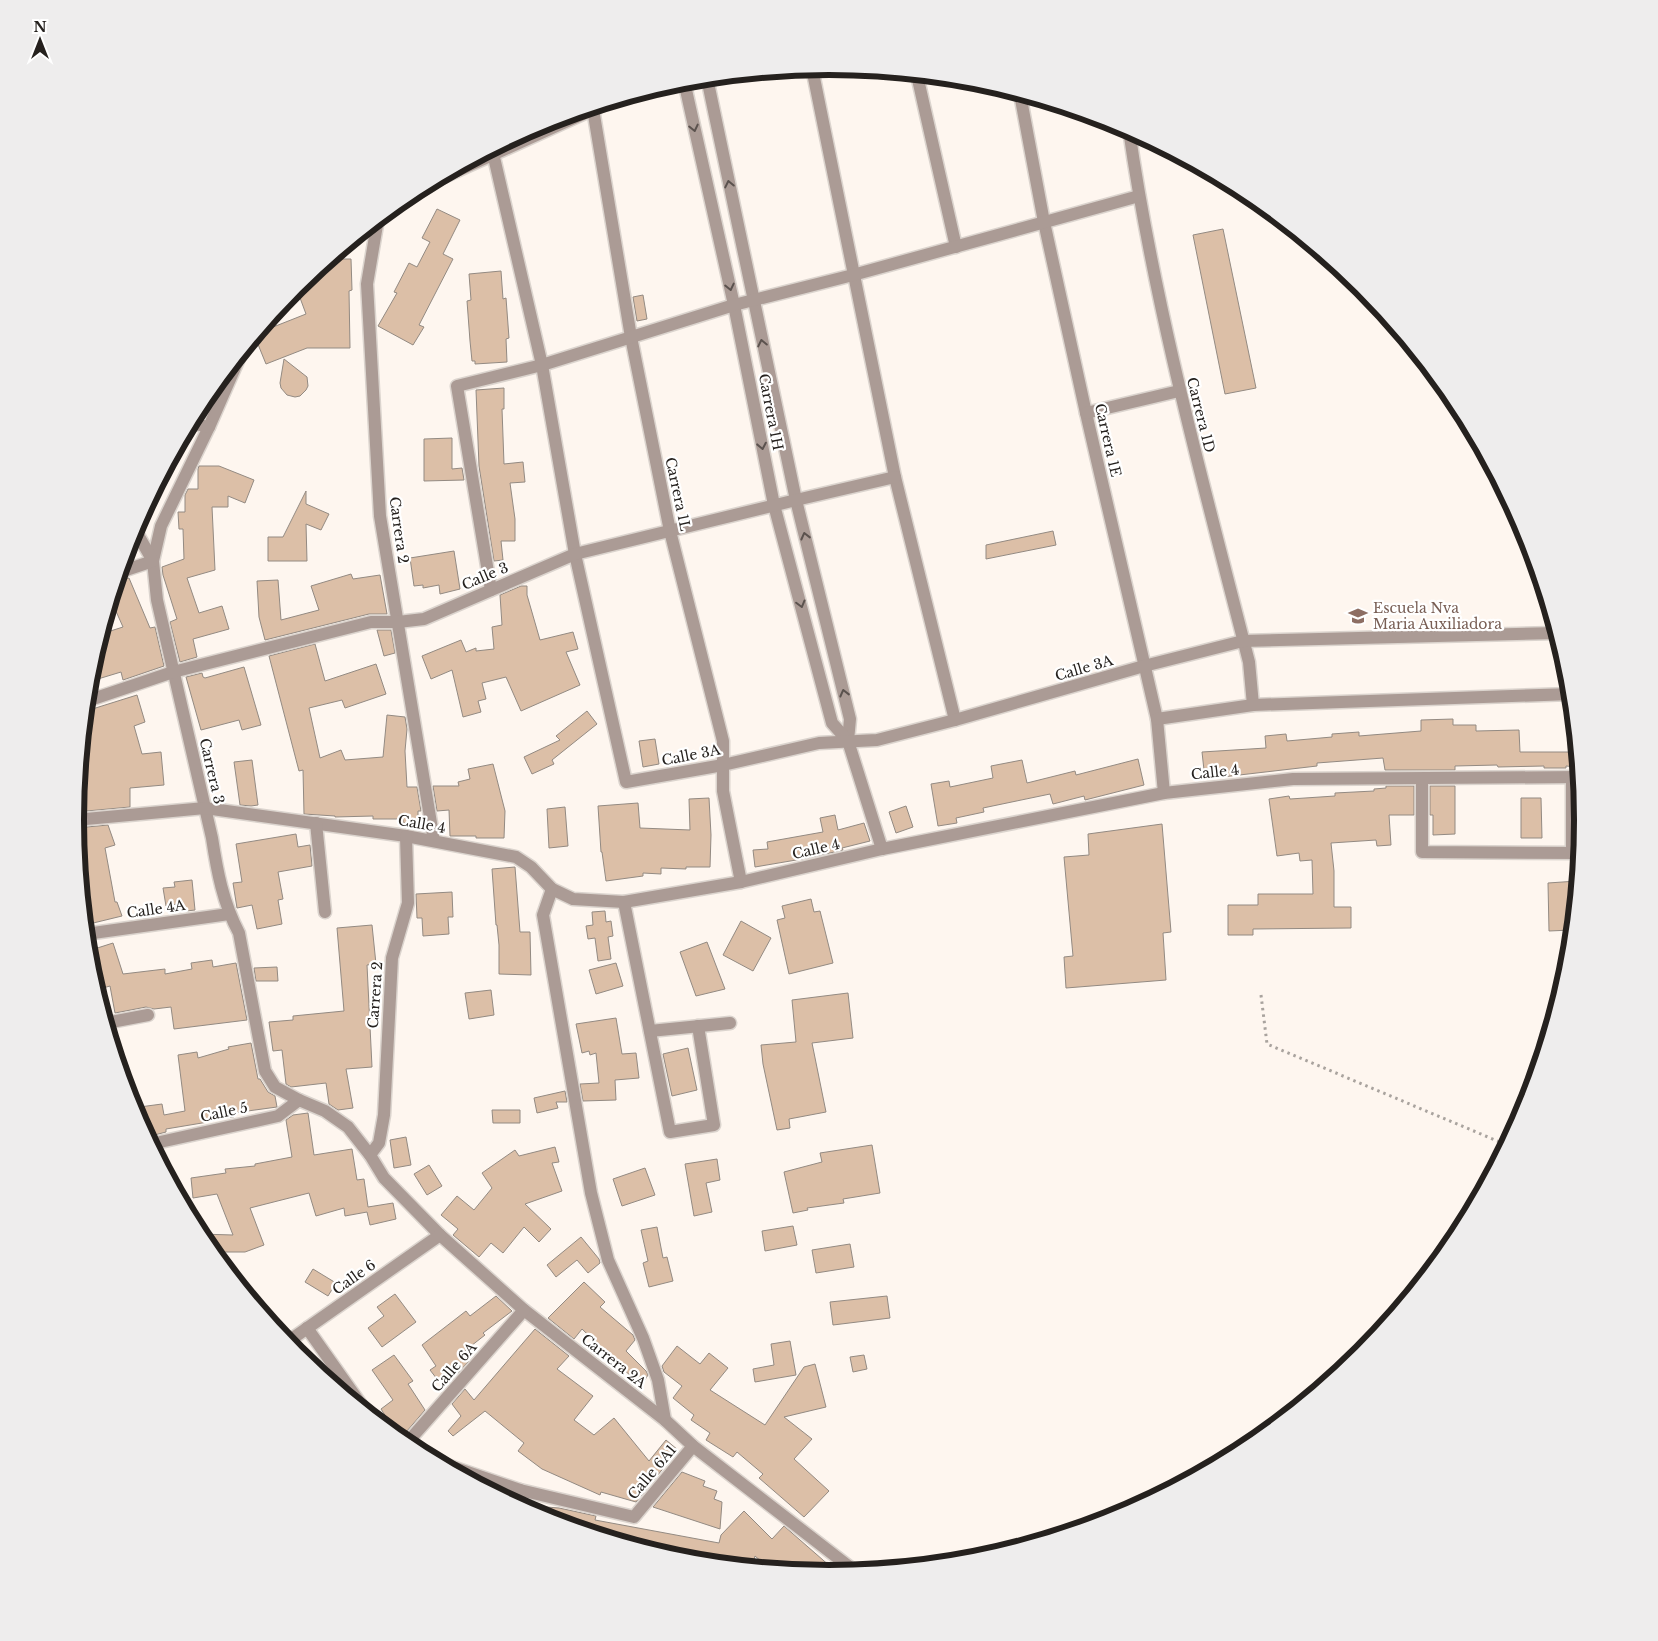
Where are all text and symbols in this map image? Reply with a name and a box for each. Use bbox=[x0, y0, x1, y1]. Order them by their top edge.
north arrow bbox=[15, 15, 65, 65]
text: N bbox=[33, 18, 47, 36]
one-way arrow bbox=[689, 124, 699, 133]
one-way arrow bbox=[724, 179, 735, 188]
one-way arrow bbox=[724, 282, 735, 291]
one-way arrow bbox=[758, 338, 768, 347]
street label: Carrera 1H bbox=[755, 372, 787, 452]
street label: Carrera 1D bbox=[1183, 375, 1219, 455]
street label: Carrera 1E bbox=[1091, 401, 1125, 479]
one-way arrow bbox=[757, 441, 767, 450]
street label: Carrera 1L bbox=[661, 455, 695, 533]
street label: Carrera 2 bbox=[385, 496, 413, 564]
one-way arrow bbox=[800, 532, 810, 540]
street label: Calle 3 bbox=[459, 558, 511, 594]
one-way arrow bbox=[795, 599, 805, 607]
place label: Escuela Nva Maria Auxiliadora bbox=[1373, 599, 1502, 633]
school or university icon: Escuela Nva Maria Auxiliadora bbox=[1347, 605, 1369, 627]
street label: Calle 3A bbox=[1053, 651, 1115, 685]
one-way arrow bbox=[839, 690, 849, 698]
street label: Carrera 3 bbox=[196, 736, 228, 806]
street label: Calle 3A bbox=[660, 740, 722, 770]
street label: Calle 4 bbox=[1190, 761, 1240, 783]
street label: Calle 4 bbox=[397, 811, 447, 837]
street label: Calle 4 bbox=[790, 835, 842, 863]
street label: Calle 4A bbox=[125, 896, 187, 922]
street label: Carrera 2 bbox=[364, 961, 386, 1029]
street label: Calle 5 bbox=[199, 1098, 249, 1126]
street label: Calle 6 bbox=[329, 1256, 379, 1298]
street label: Carrera 2A bbox=[578, 1330, 650, 1392]
street label: Calle 6A bbox=[428, 1338, 481, 1396]
street label: Calle 6A1 bbox=[624, 1441, 680, 1503]

